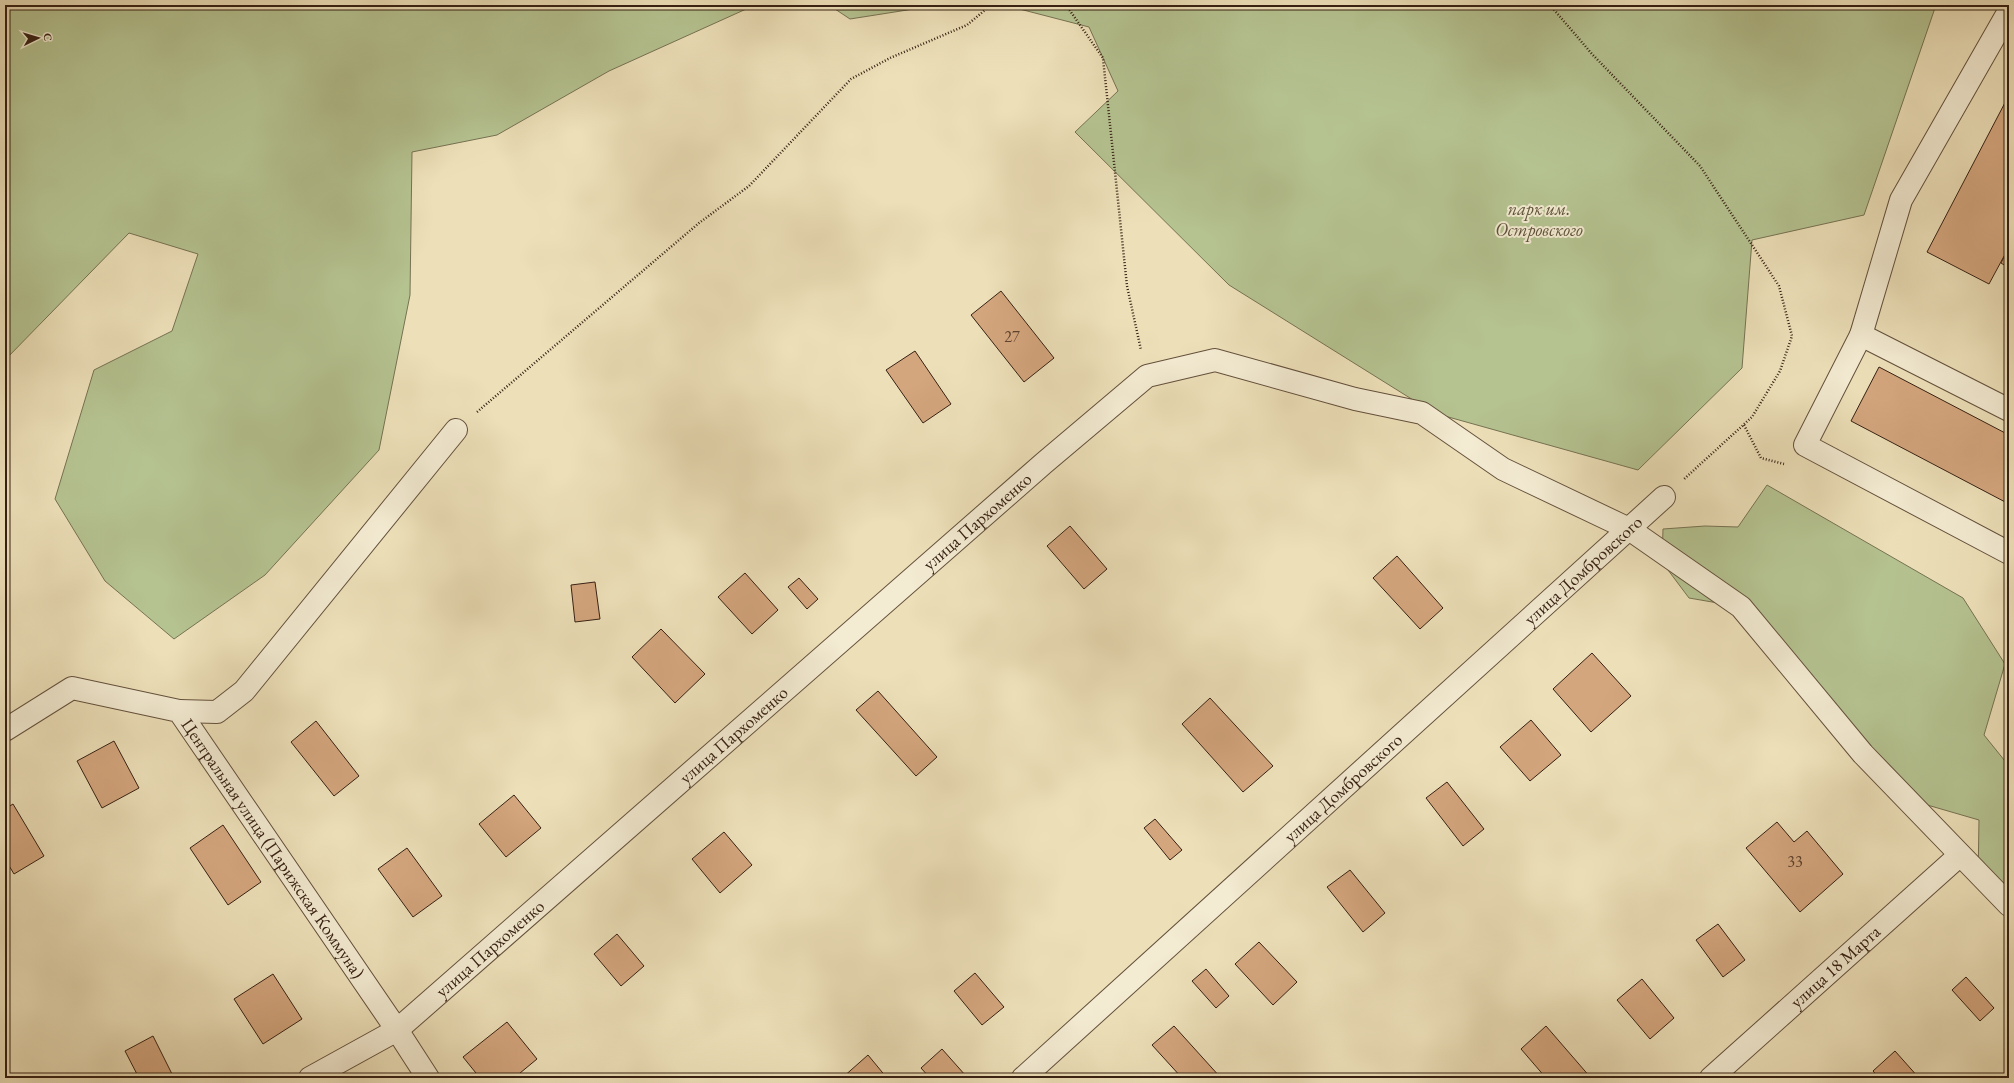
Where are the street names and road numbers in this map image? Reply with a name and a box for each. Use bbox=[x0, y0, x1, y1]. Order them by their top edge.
street label: улица Пархоменко bbox=[918, 467, 1036, 575]
street label: улица Домбровского bbox=[1519, 510, 1647, 630]
street label: улица Пархоменко bbox=[674, 681, 793, 789]
street label: Центральная улица (Парижская Коммуна) bbox=[176, 714, 370, 982]
street label: улица Домбровского bbox=[1279, 728, 1407, 847]
street label: улица Пархоменко bbox=[430, 894, 549, 1002]
street label: улица 18 Марта bbox=[1785, 919, 1886, 1013]

